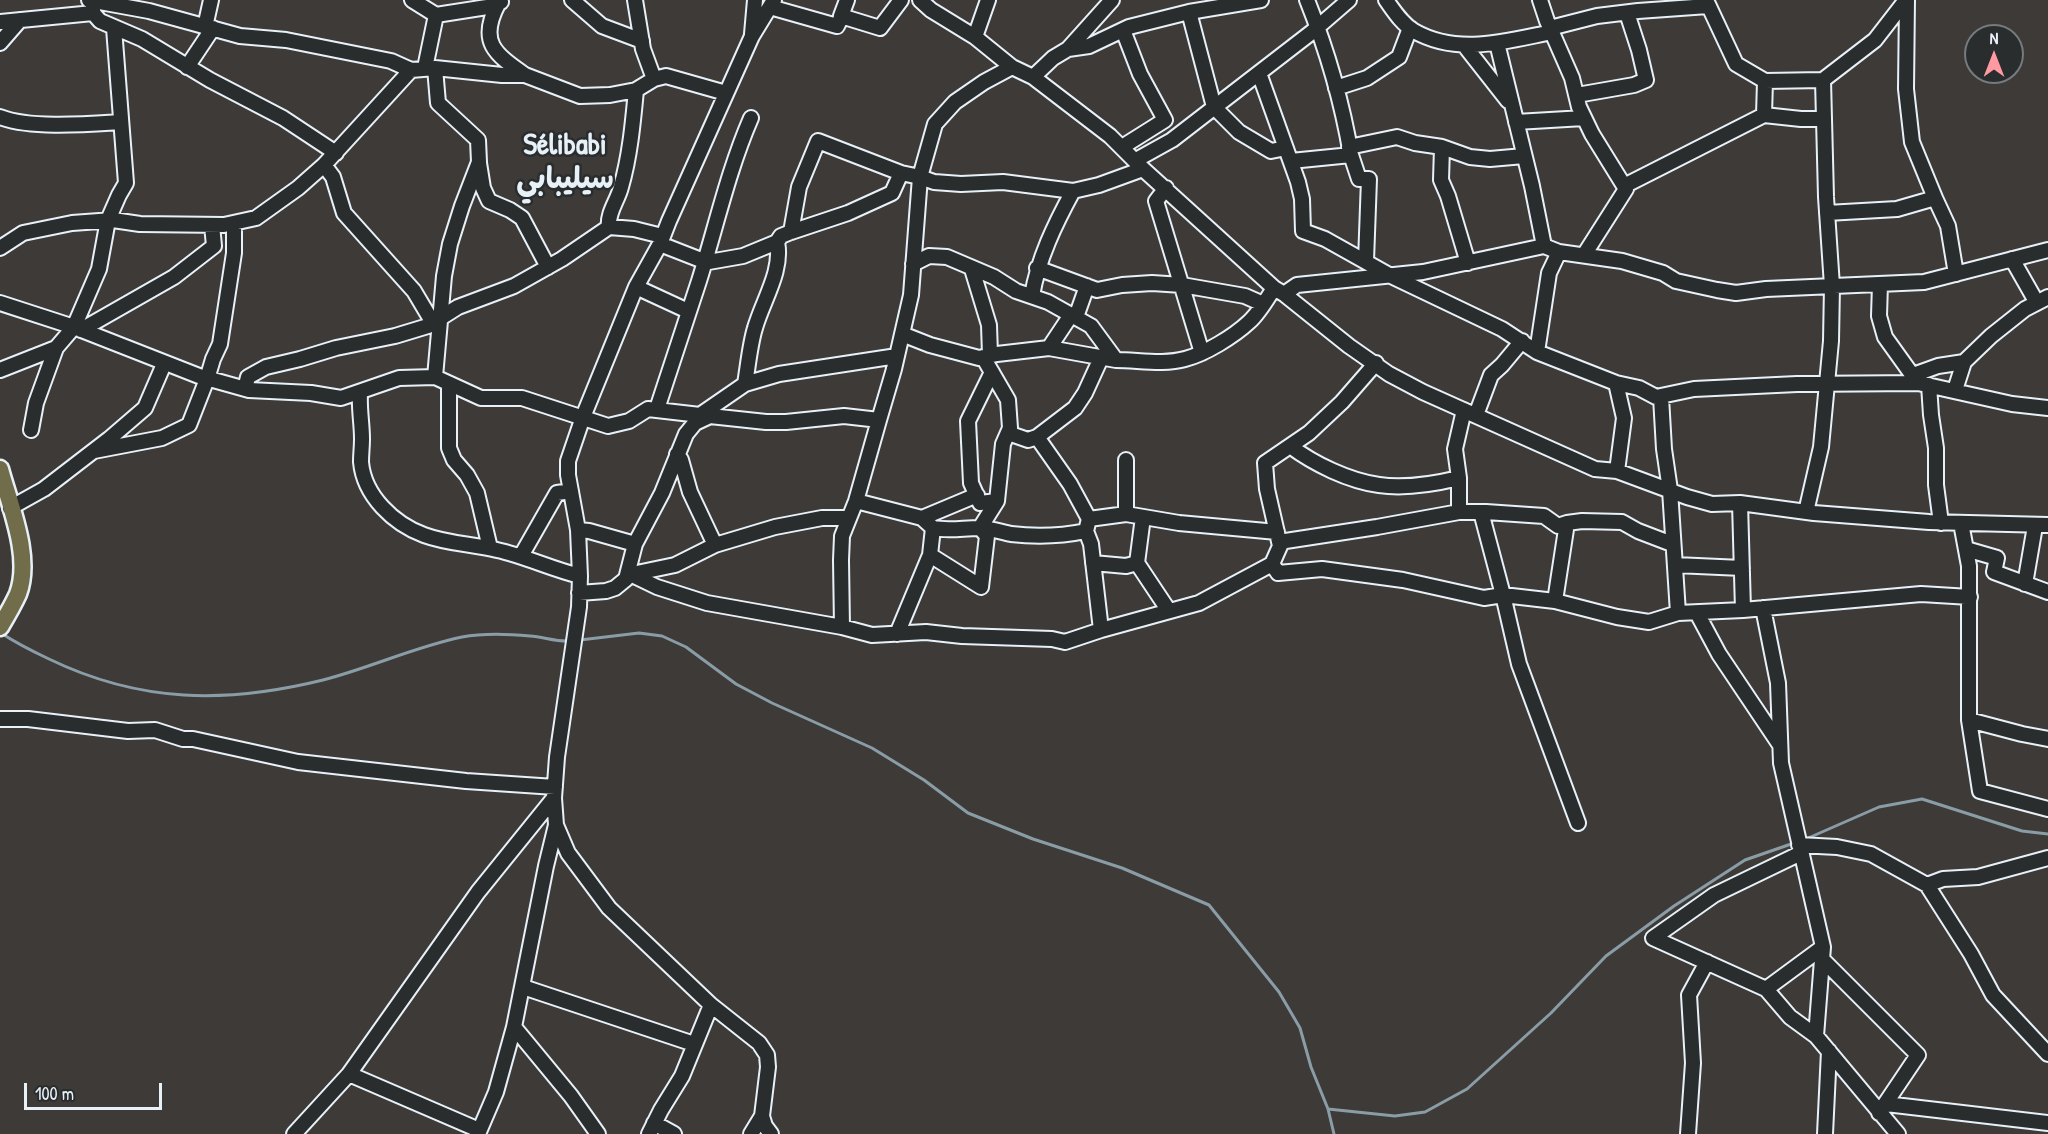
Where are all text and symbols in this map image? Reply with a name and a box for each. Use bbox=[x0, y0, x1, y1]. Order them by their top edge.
north arrow bbox=[1964, 24, 2024, 84]
text: N bbox=[1990, 27, 1998, 49]
district label: Sélibabi سيليبابي bbox=[516, 128, 614, 198]
scale bar bbox=[27, 1071, 165, 1109]
text: 100 m bbox=[35, 1081, 74, 1106]

